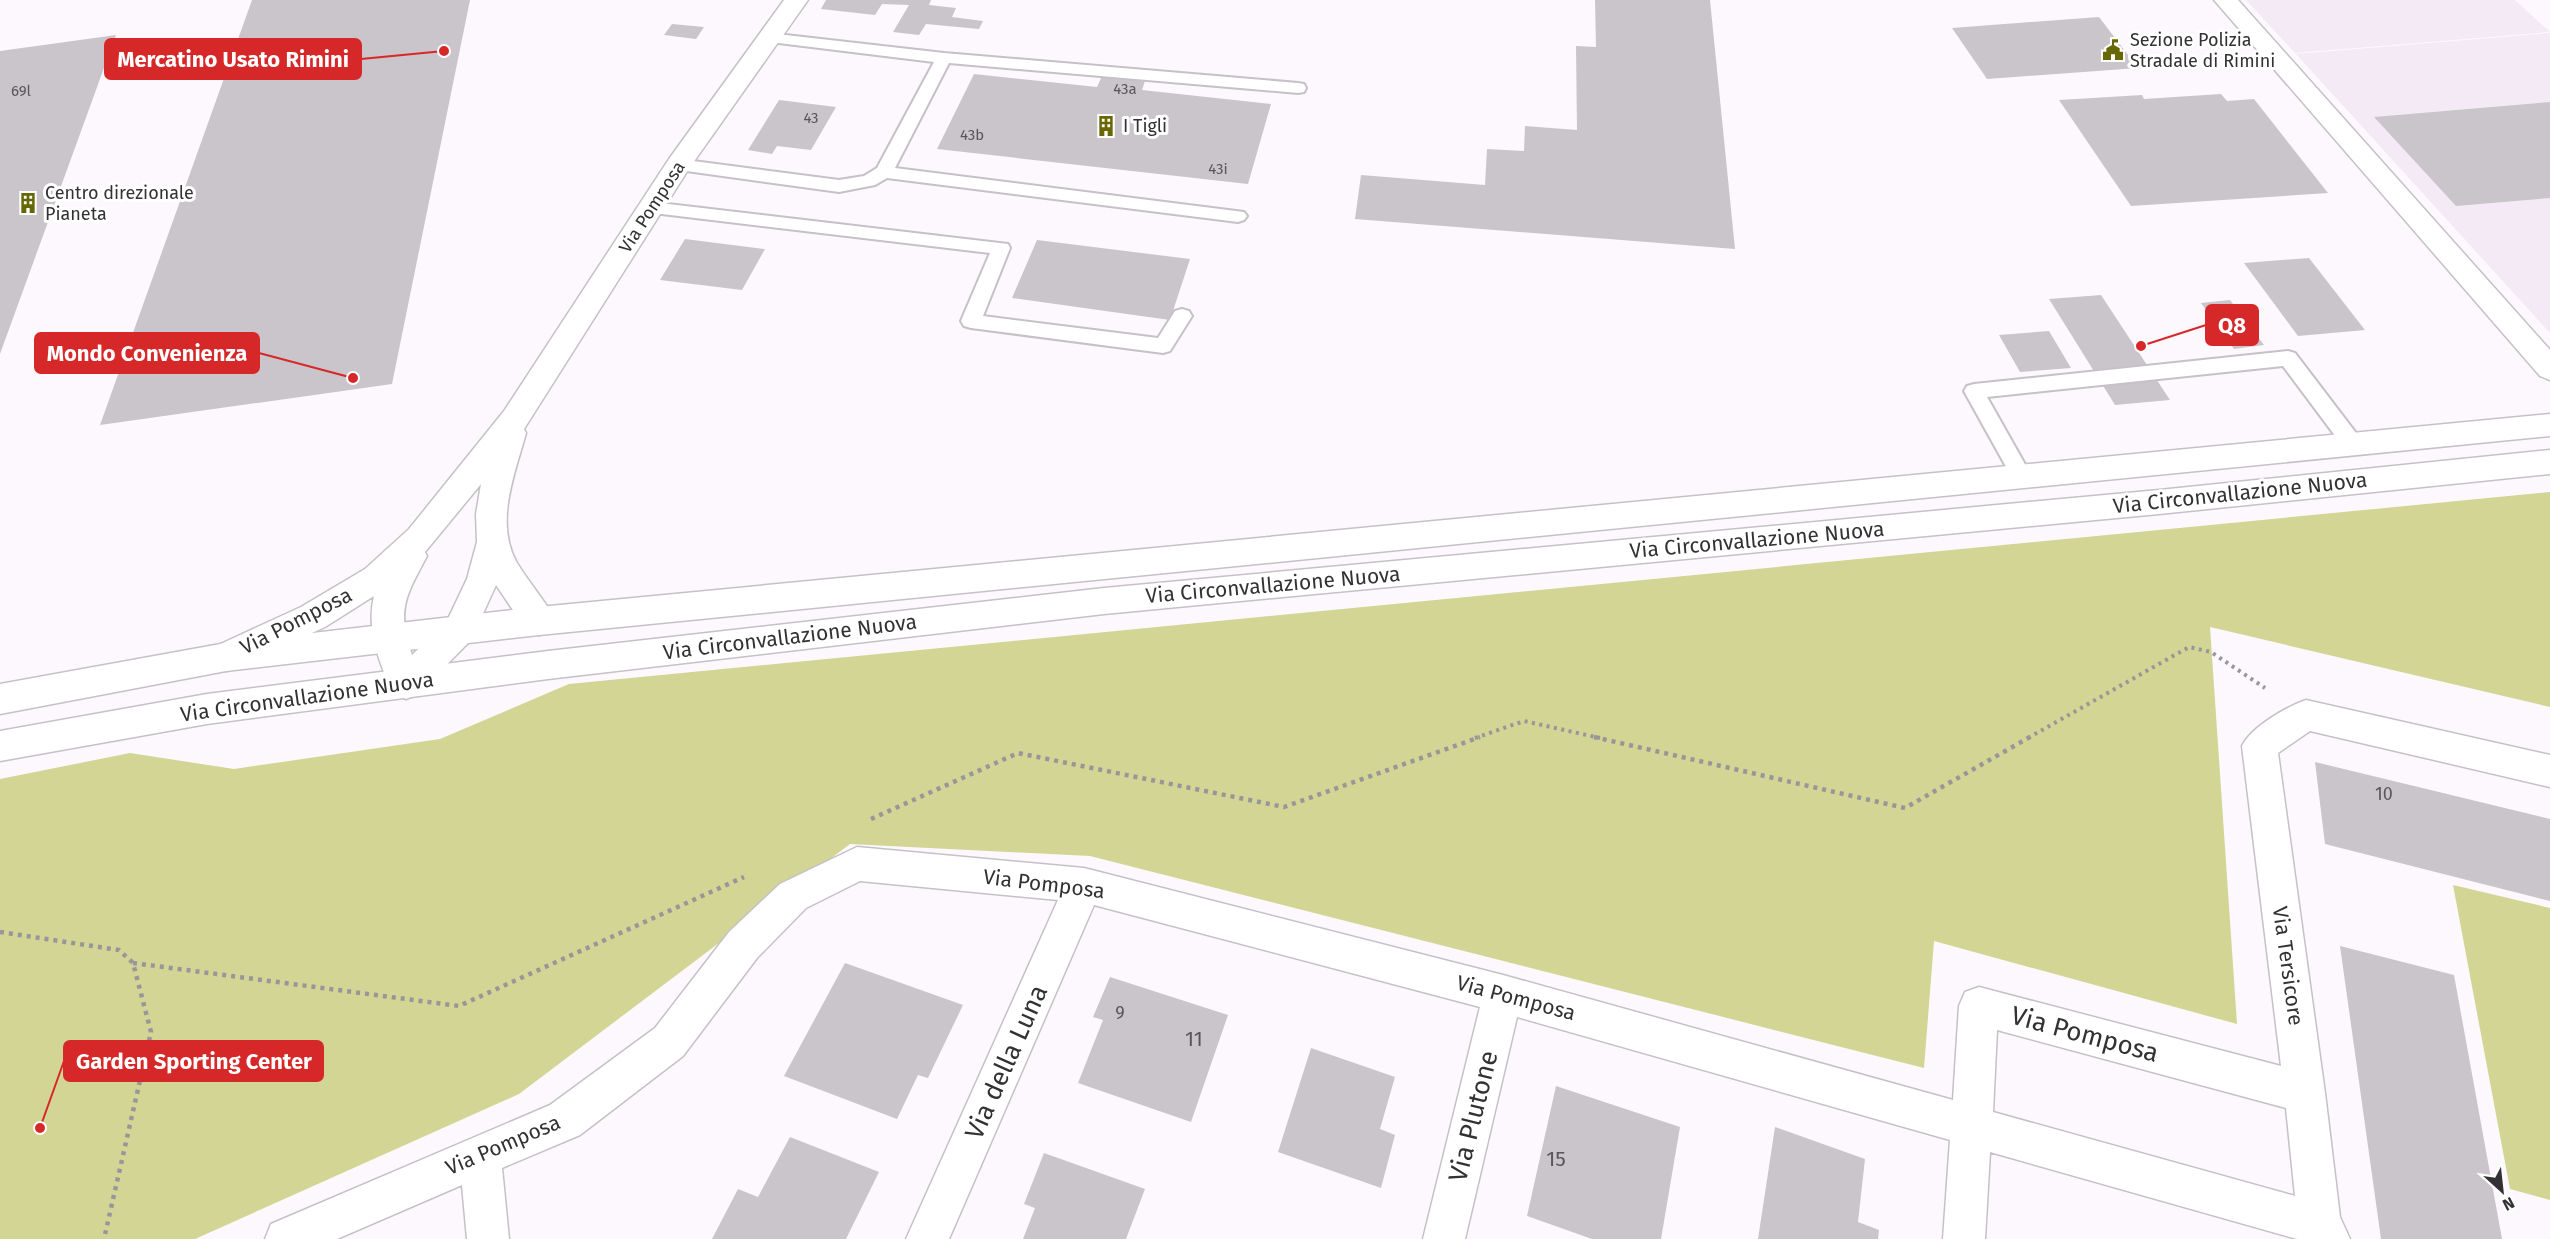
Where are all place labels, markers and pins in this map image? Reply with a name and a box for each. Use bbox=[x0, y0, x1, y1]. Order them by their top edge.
place label: Sezione Polizia Stradale di Rimini bbox=[2130, 29, 2275, 72]
public building icon: Sezione Polizia Stradale di Rimini bbox=[2101, 38, 2125, 62]
callout: Mercatino Usato Rimini bbox=[105, 39, 361, 79]
building icon: I Tigli bbox=[1094, 114, 1118, 138]
place label: I Tigli bbox=[1123, 115, 1167, 137]
place label: Centro direzionale Pianeta bbox=[45, 182, 194, 225]
building icon: Centro direzionale Pianeta bbox=[16, 191, 40, 215]
callout: Q8 bbox=[2206, 305, 2258, 345]
callout: Mondo Convenienza bbox=[35, 333, 259, 373]
callout: Garden Sporting Center bbox=[64, 1041, 323, 1081]

